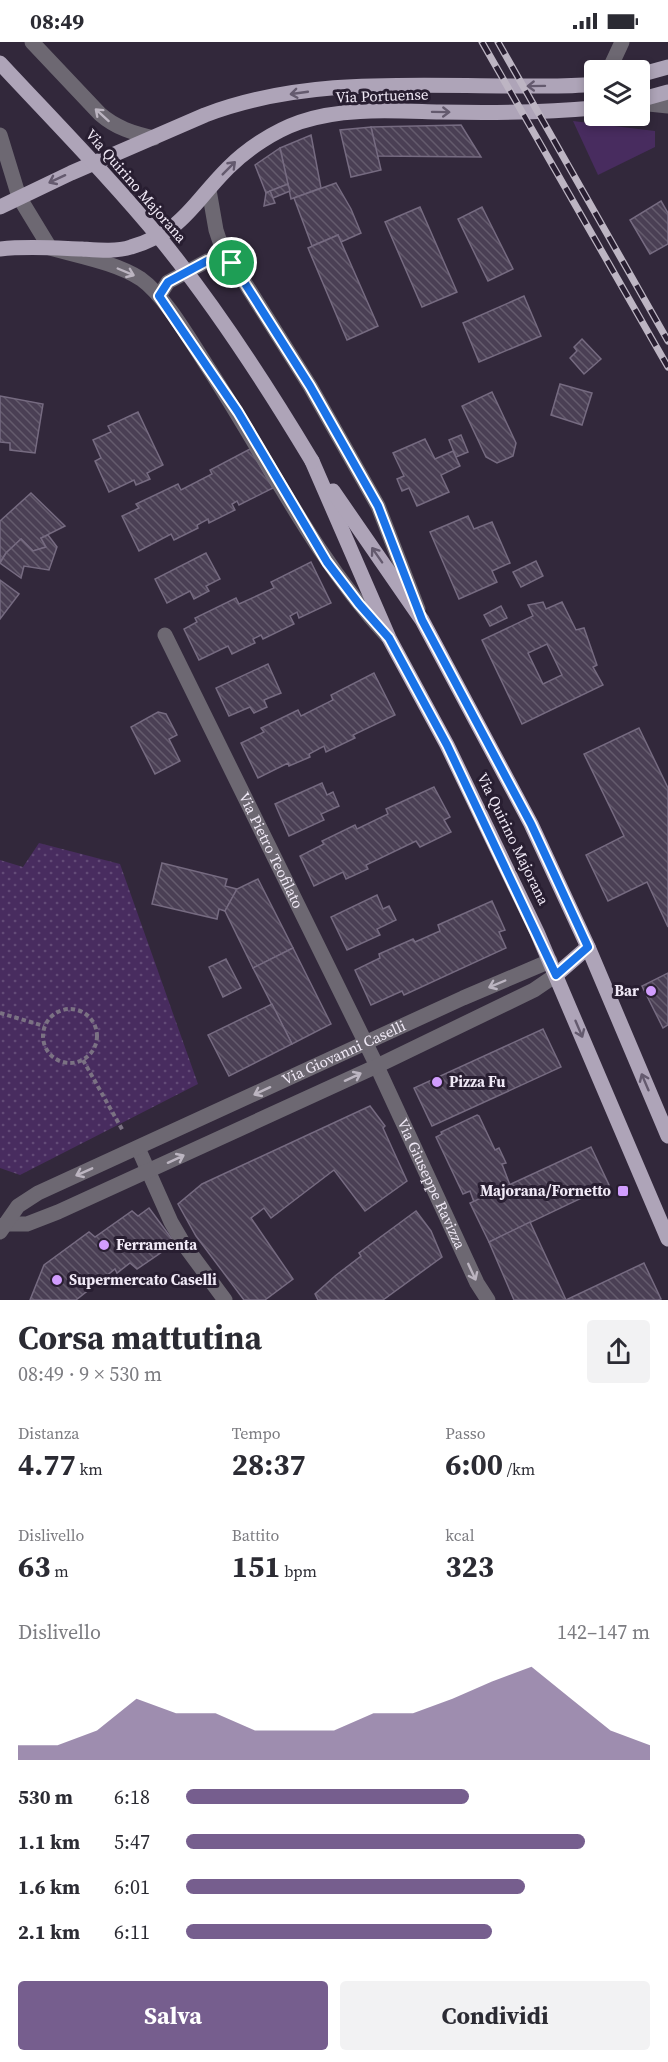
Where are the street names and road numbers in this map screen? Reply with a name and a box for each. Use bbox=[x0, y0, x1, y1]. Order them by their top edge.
street label: Via Portuense bbox=[335, 83, 429, 108]
street label: Via Quirino Majorana bbox=[81, 124, 192, 247]
street label: Via Quirino Majorana bbox=[472, 769, 555, 909]
street label: Via Pietro Teofilato bbox=[234, 788, 309, 912]
street label: Via Giovanni Caselli bbox=[278, 1015, 409, 1090]
street label: Via Giuseppe Ravizza bbox=[392, 1115, 471, 1253]

